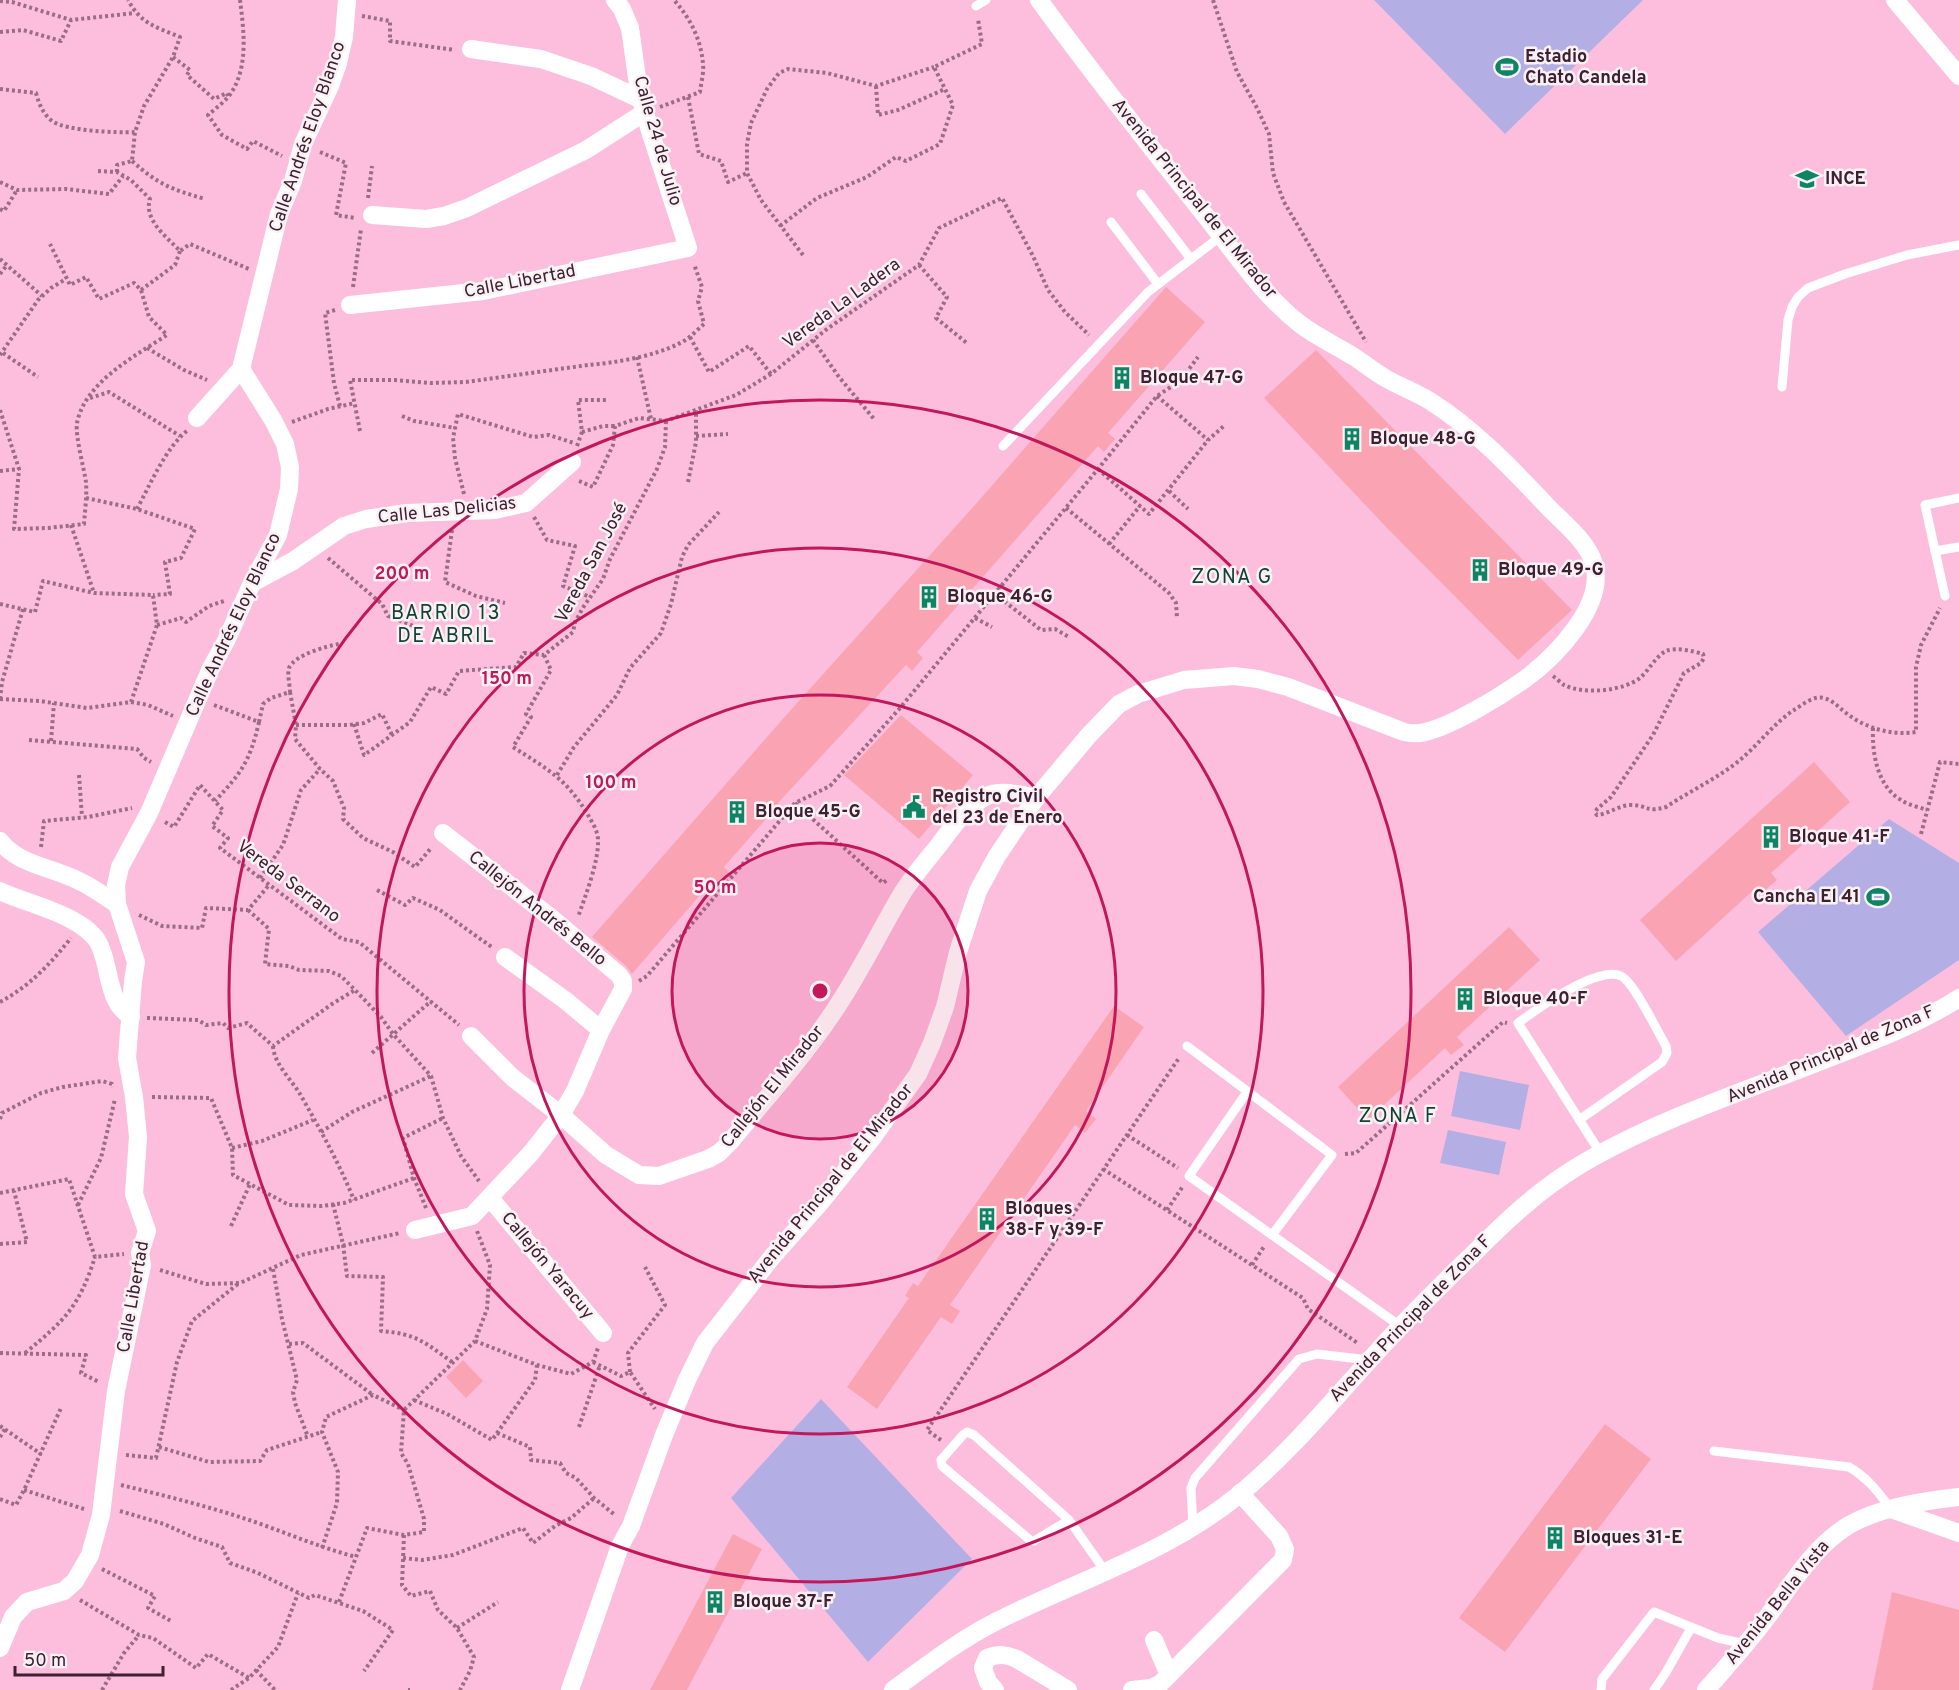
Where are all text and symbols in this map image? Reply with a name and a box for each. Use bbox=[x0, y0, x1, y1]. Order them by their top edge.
street label: Calle Andrés Eloy Blanco bbox=[265, 39, 351, 235]
place label: Estadio Chato Candela bbox=[1525, 46, 1647, 90]
sports icon: Estadio Chato Candela bbox=[1494, 54, 1520, 80]
street label: Calle 24 de Julio bbox=[627, 73, 687, 209]
street label: Avenida Principal de El Mirador bbox=[1106, 94, 1282, 304]
school or university icon: INCE bbox=[1794, 166, 1820, 192]
place label: INCE bbox=[1825, 168, 1866, 191]
street label: Vereda La Ladera bbox=[779, 254, 905, 354]
street label: Calle Libertad bbox=[462, 260, 578, 304]
building icon: Bloque 47-G bbox=[1109, 365, 1135, 391]
place label: Bloque 47-G bbox=[1140, 367, 1243, 390]
building icon: Bloque 48-G bbox=[1339, 426, 1365, 452]
place label: Bloque 48-G bbox=[1370, 428, 1476, 451]
street label: Calle Las Delicias bbox=[377, 492, 517, 530]
street label: Vereda San José bbox=[551, 499, 633, 627]
street label: Calle Andrés Eloy Blanco bbox=[181, 529, 287, 721]
building icon: Bloque 49-G bbox=[1467, 557, 1493, 583]
place label: Bloque 49-G bbox=[1498, 559, 1604, 582]
text: 200 m bbox=[374, 563, 430, 586]
district label: ZONA G bbox=[1191, 565, 1273, 591]
building icon: Bloque 46-G bbox=[916, 584, 942, 610]
place label: Bloque 46-G bbox=[947, 586, 1053, 609]
district label: BARRIO 13 DE ABRIL bbox=[391, 601, 501, 650]
text: 150 m bbox=[482, 668, 532, 691]
text: 100 m bbox=[585, 772, 637, 795]
place label: Registro Civil del 23 de Enero bbox=[932, 786, 1063, 830]
public building icon: Registro Civil del 23 de Enero bbox=[901, 794, 927, 820]
building icon: Bloque 45-G bbox=[724, 799, 750, 825]
place label: Bloque 45-G bbox=[755, 801, 861, 824]
building icon: Bloque 41-F bbox=[1758, 824, 1784, 850]
place label: Bloque 41-F bbox=[1789, 826, 1890, 849]
street label: Vereda Serrano bbox=[231, 835, 345, 929]
street label: Callejón Andrés Bello bbox=[463, 846, 611, 972]
text: 50 m bbox=[693, 877, 737, 900]
sports icon: Cancha El 41 bbox=[1865, 884, 1891, 910]
place label: Cancha El 41 bbox=[1753, 886, 1860, 909]
centre of rings bbox=[810, 981, 830, 1001]
building icon: Bloque 40-F bbox=[1452, 986, 1478, 1012]
place label: Bloque 40-F bbox=[1483, 988, 1587, 1011]
street label: Avenida Principal de Zona F bbox=[1723, 1001, 1939, 1109]
street label: Callejón El Mirador bbox=[716, 1021, 830, 1153]
street label: Avenida Principal de El Mirador bbox=[743, 1079, 919, 1289]
district label: ZONA F bbox=[1359, 1104, 1438, 1130]
place label: Bloques 38-F y 39-F bbox=[1005, 1198, 1103, 1242]
building icon: Bloques 38-F y 39-F bbox=[974, 1206, 1000, 1232]
street label: Callejón Yaracuy bbox=[495, 1207, 599, 1325]
street label: Avenida Principal de Zona F bbox=[1325, 1231, 1497, 1407]
street label: Calle Libertad bbox=[113, 1239, 155, 1355]
building icon: Bloques 31-E bbox=[1542, 1525, 1568, 1551]
place label: Bloques 31-E bbox=[1573, 1527, 1682, 1550]
street label: Avenida Bella Vista bbox=[1721, 1536, 1835, 1670]
building icon: Bloque 37-F bbox=[702, 1589, 728, 1615]
place label: Bloque 37-F bbox=[733, 1591, 833, 1614]
scale bar bbox=[15, 1639, 164, 1677]
text: 50 m bbox=[24, 1650, 66, 1673]

